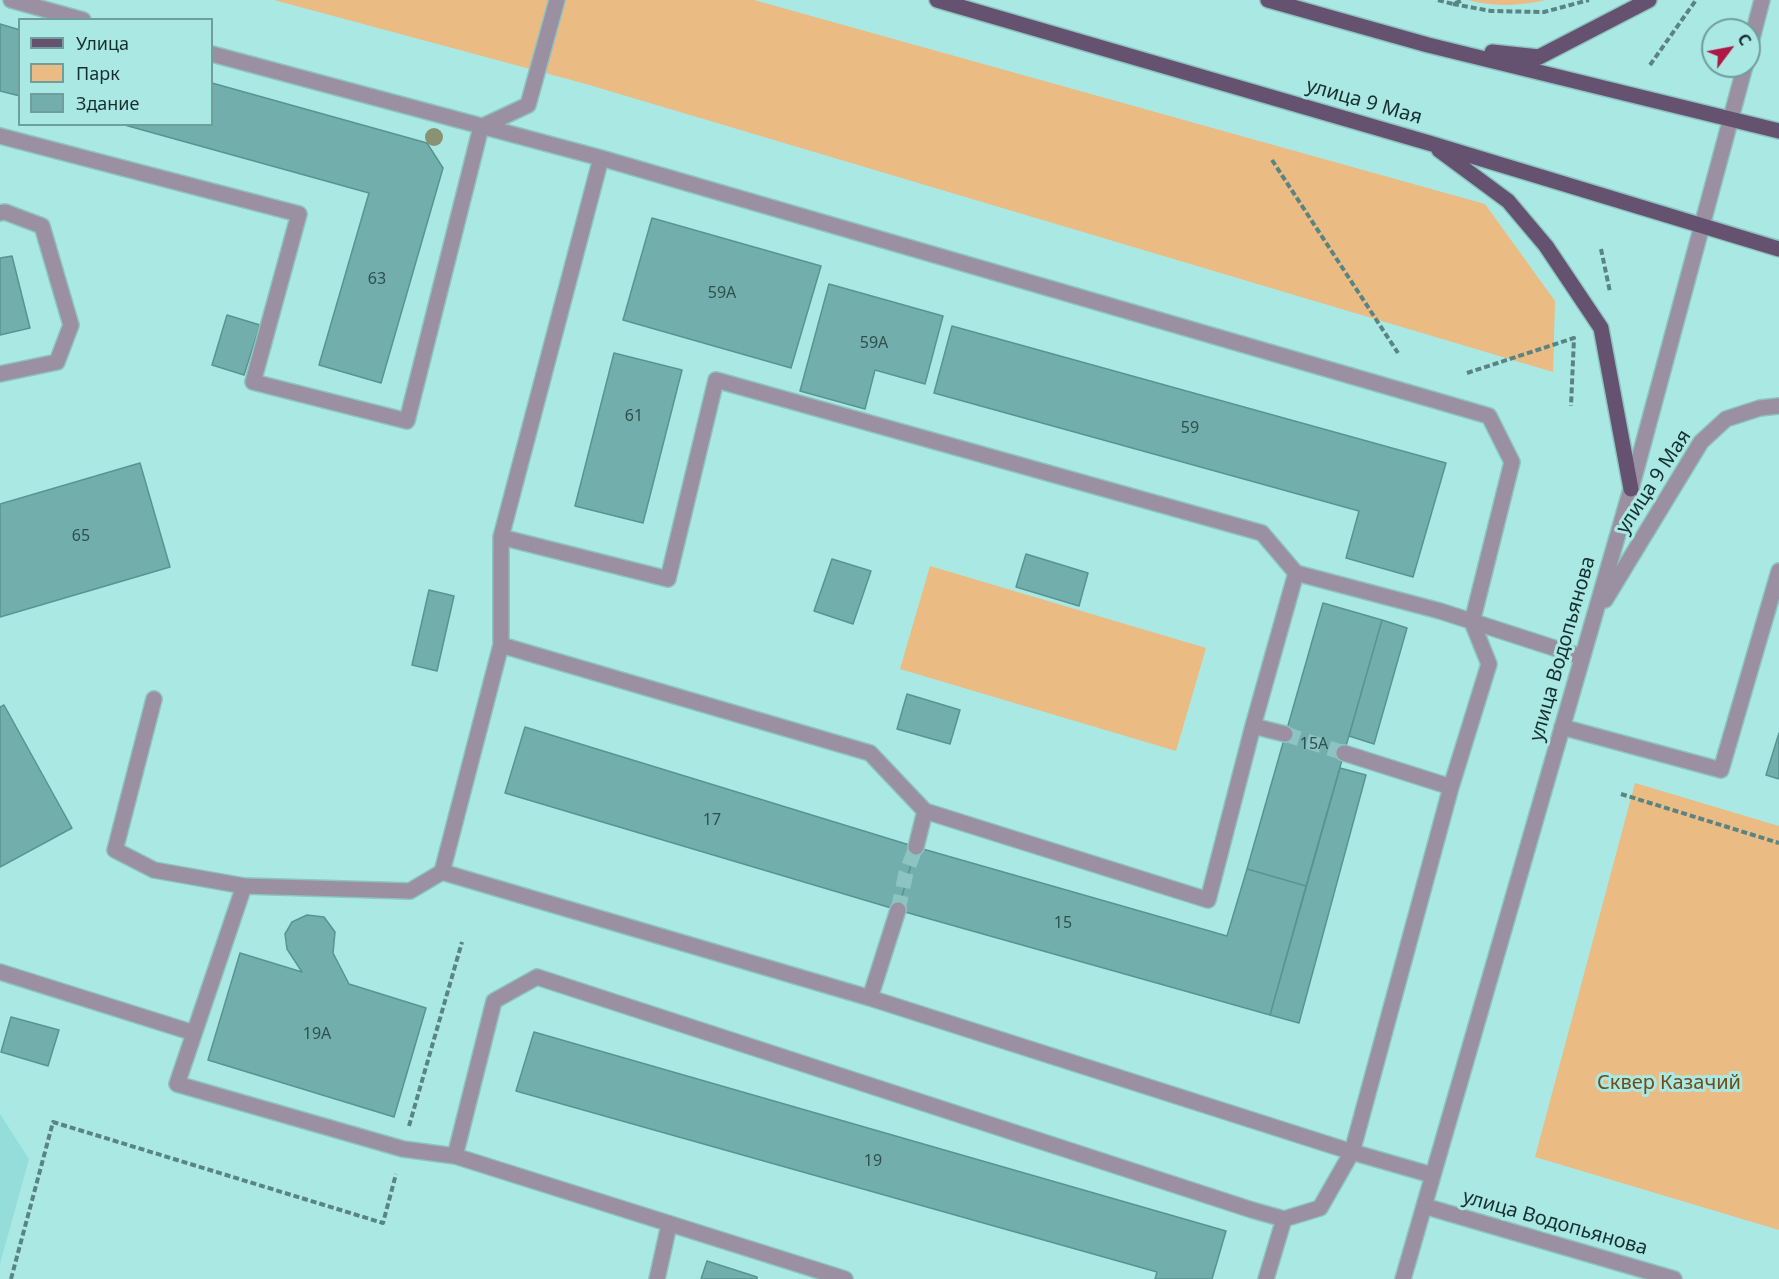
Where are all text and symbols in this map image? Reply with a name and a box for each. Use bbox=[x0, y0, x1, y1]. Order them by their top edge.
legend bbox=[18, 18, 213, 126]
north arrow bbox=[1701, 18, 1761, 78]
text: С bbox=[1732, 29, 1757, 50]
text: Улица bbox=[76, 31, 129, 55]
text: Парк bbox=[76, 61, 120, 85]
street label: улица 9 Мая bbox=[1303, 74, 1425, 130]
text: Здание bbox=[76, 91, 139, 115]
house number: 63 bbox=[368, 269, 386, 289]
house number: 59А bbox=[708, 283, 736, 303]
house number: 59А bbox=[860, 333, 888, 353]
house number: 61 bbox=[625, 406, 643, 426]
house number: 59 bbox=[1181, 418, 1199, 438]
street label: улица 9 Мая bbox=[1611, 425, 1697, 539]
house number: 65 bbox=[72, 526, 90, 546]
street label: улица Водопьянова bbox=[1525, 554, 1601, 744]
house number: 15А bbox=[1300, 734, 1328, 754]
house number: 17 bbox=[703, 810, 721, 830]
house number: 15 bbox=[1054, 913, 1072, 933]
house number: 19А bbox=[303, 1024, 331, 1044]
park label: Сквер Казачий bbox=[1597, 1071, 1741, 1095]
house number: 19 bbox=[864, 1151, 882, 1171]
street label: улица Водопьянова bbox=[1460, 1185, 1650, 1261]

